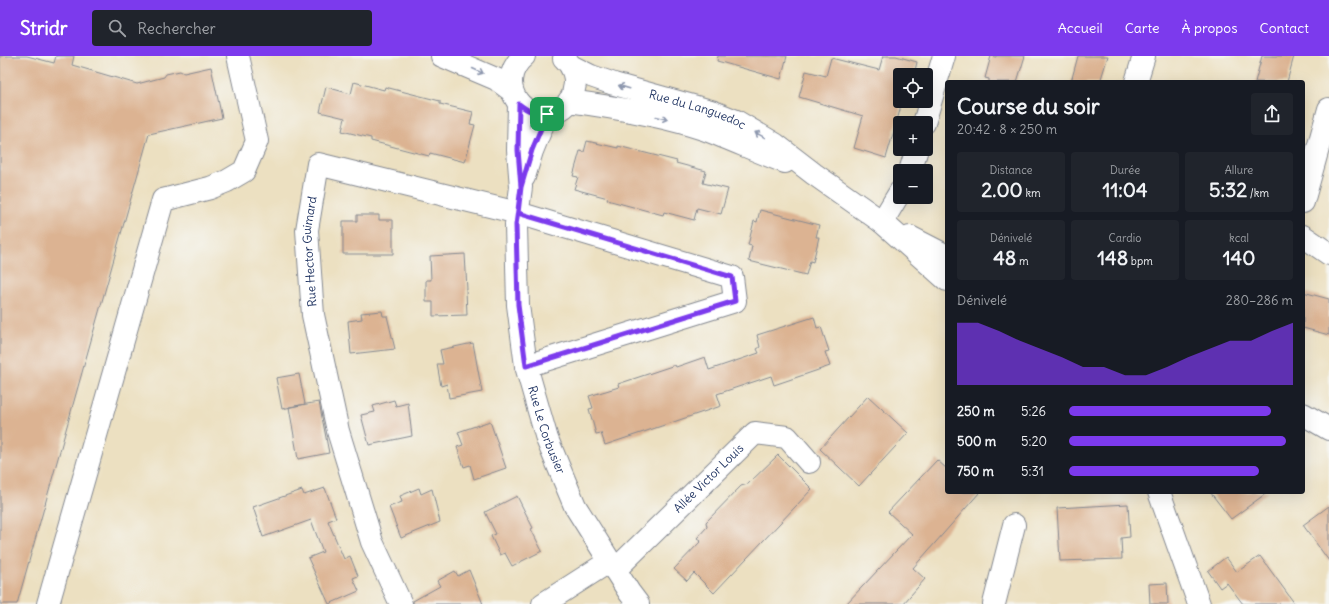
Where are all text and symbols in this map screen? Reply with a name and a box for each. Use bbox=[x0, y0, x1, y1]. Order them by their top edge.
search box bbox=[92, 10, 372, 46]
text: Stridr bbox=[20, 16, 68, 40]
icon: search bbox=[106, 17, 128, 39]
text: Rechercher bbox=[138, 19, 216, 38]
text: Accueil bbox=[1058, 19, 1103, 37]
text: Carte bbox=[1125, 19, 1160, 37]
text: À propos bbox=[1182, 19, 1238, 37]
text: Contact bbox=[1260, 19, 1309, 37]
one-way arrow bbox=[472, 68, 484, 75]
map controls bbox=[893, 68, 933, 204]
button: locate bbox=[893, 68, 933, 108]
one-way arrow bbox=[618, 83, 631, 90]
street label: Rue du Languedoc bbox=[648, 86, 749, 132]
text: Course du soir bbox=[957, 92, 1100, 120]
button: share bbox=[1251, 93, 1293, 135]
pin bbox=[530, 97, 564, 131]
icon: arrive bbox=[536, 103, 558, 125]
one-way arrow bbox=[655, 115, 668, 123]
button: + bbox=[893, 116, 933, 156]
text: 20:42 · 8 × 250 m bbox=[957, 121, 1057, 138]
one-way arrow bbox=[754, 130, 766, 138]
text: Distance bbox=[990, 163, 1032, 177]
text: Durée bbox=[1110, 163, 1140, 177]
text: Allure bbox=[1225, 163, 1253, 177]
button: − bbox=[893, 164, 933, 204]
text: 2.00 bbox=[981, 177, 1023, 202]
text: 11:04 bbox=[1102, 177, 1148, 202]
text: 5:32 bbox=[1209, 177, 1247, 202]
text: km bbox=[1023, 186, 1041, 200]
text: /km bbox=[1247, 186, 1269, 200]
street label: Rue Hector Guimard bbox=[299, 195, 320, 307]
text: Dénivelé bbox=[990, 231, 1032, 245]
text: Cardio bbox=[1109, 231, 1141, 245]
text: kcal bbox=[1229, 231, 1249, 245]
text: 48 bbox=[993, 245, 1016, 270]
text: 148 bbox=[1097, 245, 1128, 270]
text: 140 bbox=[1223, 245, 1255, 270]
text: m bbox=[1016, 254, 1029, 268]
text: bpm bbox=[1128, 254, 1153, 268]
text: Dénivelé bbox=[957, 292, 1007, 309]
text: 280–286 m bbox=[1226, 292, 1293, 309]
street label: Rue Le Corbusier bbox=[525, 384, 569, 476]
text: 250 m bbox=[957, 403, 995, 420]
text: 5:26 bbox=[1021, 403, 1046, 420]
text: 500 m bbox=[957, 433, 996, 450]
text: 5:20 bbox=[1021, 433, 1047, 450]
street label: Allée Victor Louis bbox=[670, 440, 746, 516]
text: 750 m bbox=[957, 463, 994, 480]
text: 5:31 bbox=[1021, 463, 1044, 480]

